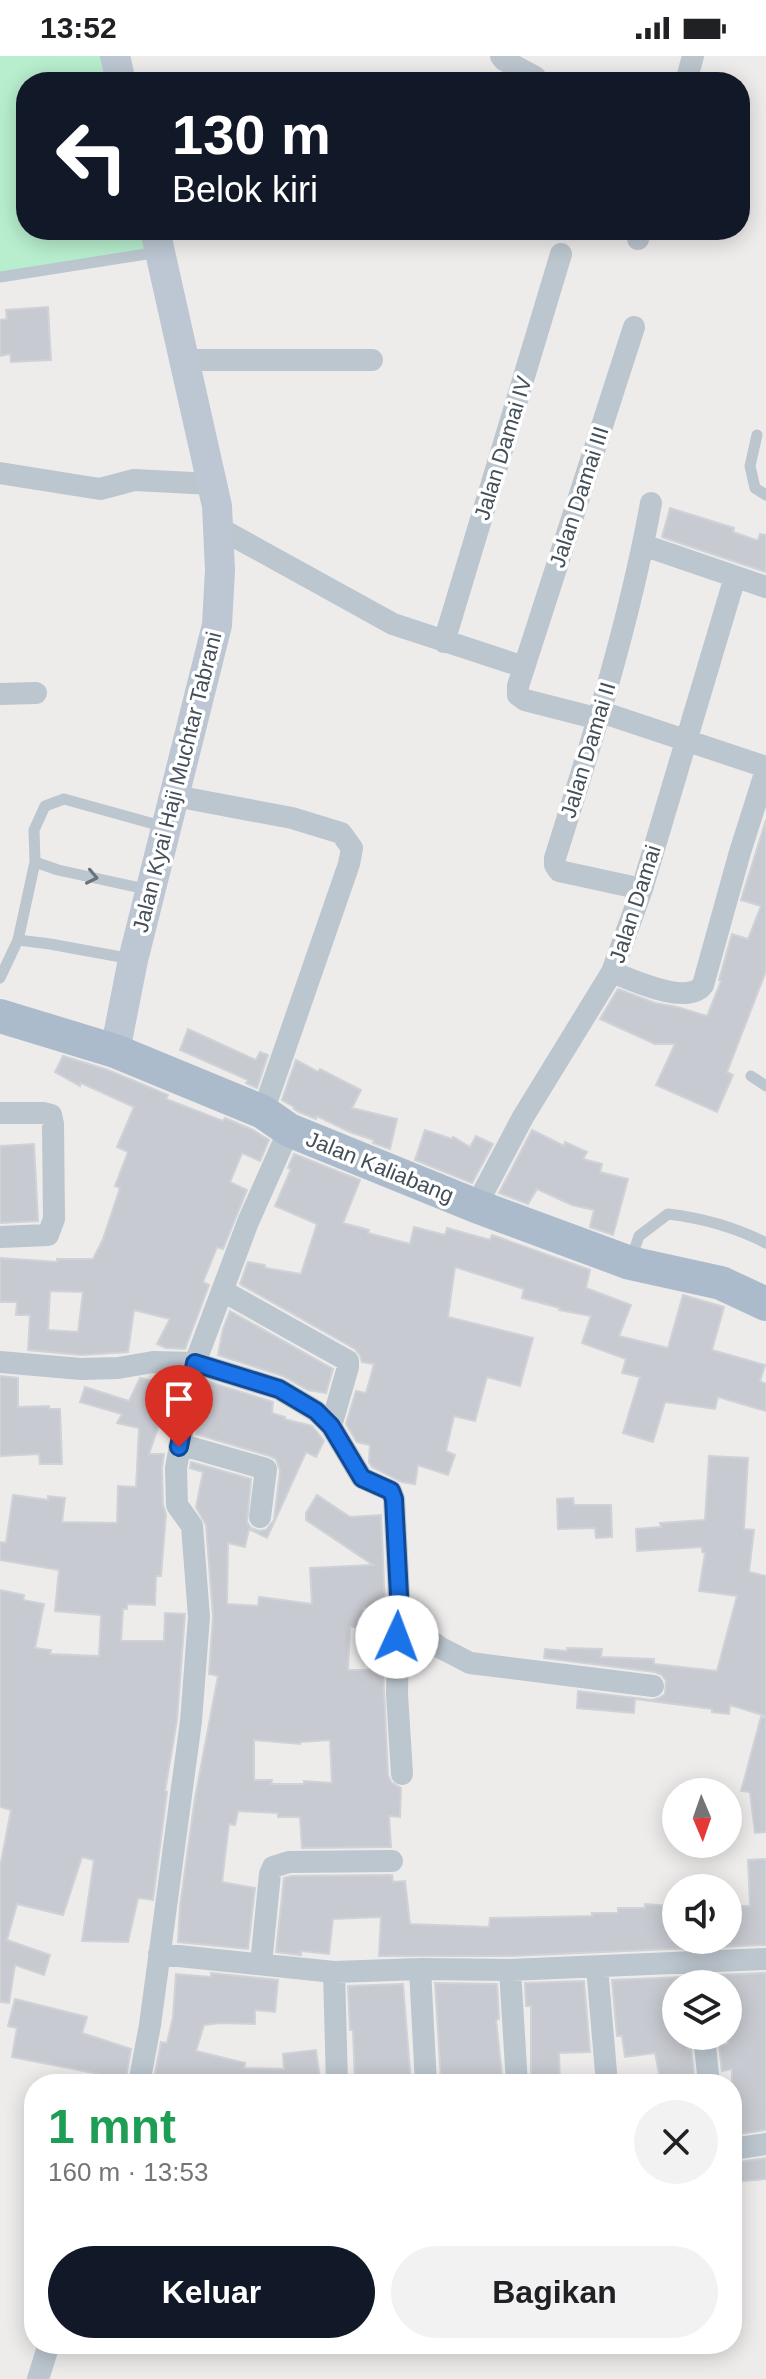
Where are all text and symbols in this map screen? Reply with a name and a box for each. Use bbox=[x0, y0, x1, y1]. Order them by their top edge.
text: 13:52 bbox=[40, 11, 117, 44]
text: 130 m bbox=[172, 103, 331, 166]
icon: left bbox=[40, 104, 144, 208]
text: Belok kiri bbox=[172, 169, 318, 210]
street label: Jalan Damai IV bbox=[469, 373, 537, 523]
street label: Jalan Damai III bbox=[544, 423, 614, 571]
street label: Jalan Kyai Haji Muchtar Tabrani bbox=[127, 629, 227, 935]
street label: Jalan Damai II bbox=[555, 679, 621, 821]
street label: Jalan Damai bbox=[604, 842, 666, 966]
one-way arrow bbox=[85, 868, 99, 885]
street label: Jalan Kaliabang bbox=[303, 1126, 457, 1208]
pin bbox=[145, 1365, 213, 1447]
icon: arrive bbox=[157, 1377, 201, 1421]
position arrow bbox=[355, 1595, 439, 1679]
north arrow bbox=[662, 1778, 742, 1858]
map controls bbox=[662, 1778, 742, 2050]
button: sound bbox=[662, 1874, 742, 1954]
button: layers bbox=[662, 1970, 742, 2050]
text: 1 mnt bbox=[48, 2100, 176, 2153]
button: close bbox=[634, 2100, 718, 2184]
text: 160 m · 13:53 bbox=[48, 2157, 208, 2187]
button: Keluar bbox=[48, 2246, 375, 2338]
button: Bagikan bbox=[391, 2246, 718, 2338]

